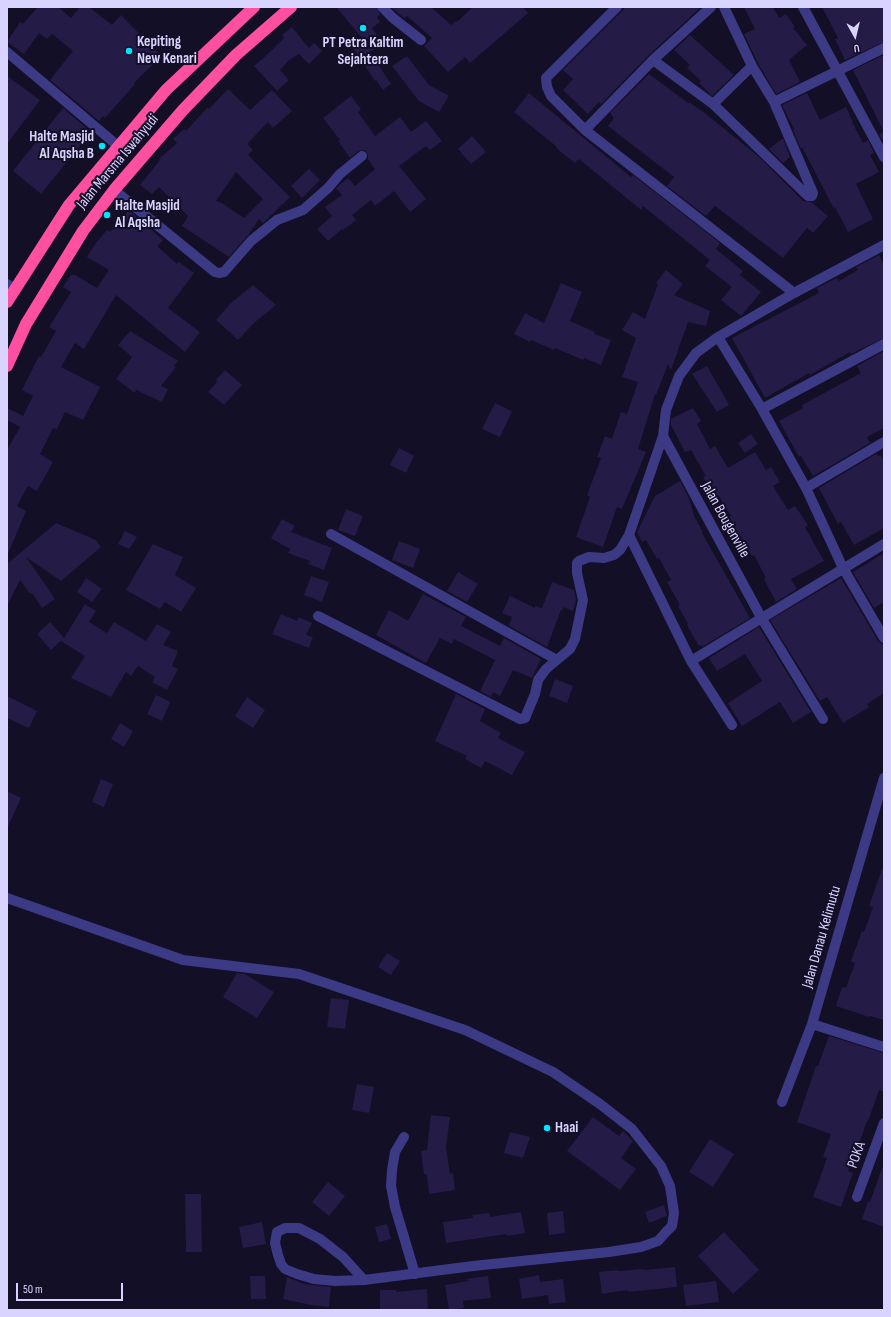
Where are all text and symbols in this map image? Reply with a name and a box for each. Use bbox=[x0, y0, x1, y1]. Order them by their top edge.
north arrow bbox=[835, 16, 875, 56]
marker: PT Petra Kaltim Sejahtera bbox=[358, 23, 368, 33]
place label: Kepiting New Kenari bbox=[137, 33, 197, 68]
place label: PT Petra Kaltim Sejahtera bbox=[322, 34, 404, 69]
text: U bbox=[853, 42, 860, 55]
marker: Kepiting New Kenari bbox=[124, 46, 134, 56]
street label: Jalan Marsma Iswahyudi bbox=[73, 111, 163, 213]
place label: Halte Masjid Al Aqsha B bbox=[29, 128, 94, 163]
marker: Halte Masjid Al Aqsha B bbox=[97, 141, 107, 151]
place label: Halte Masjid Al Aqsha bbox=[115, 197, 180, 232]
marker: Halte Masjid Al Aqsha bbox=[102, 210, 112, 220]
street label: Jalan Bougenville bbox=[697, 479, 753, 561]
street label: Jalan Danau Kelimutu bbox=[799, 884, 845, 990]
place label: Haai bbox=[555, 1119, 578, 1137]
marker: Haai bbox=[542, 1123, 552, 1133]
street label: POKA bbox=[844, 1139, 870, 1171]
scale bar bbox=[18, 1275, 125, 1301]
text: 50 m bbox=[23, 1282, 43, 1297]

